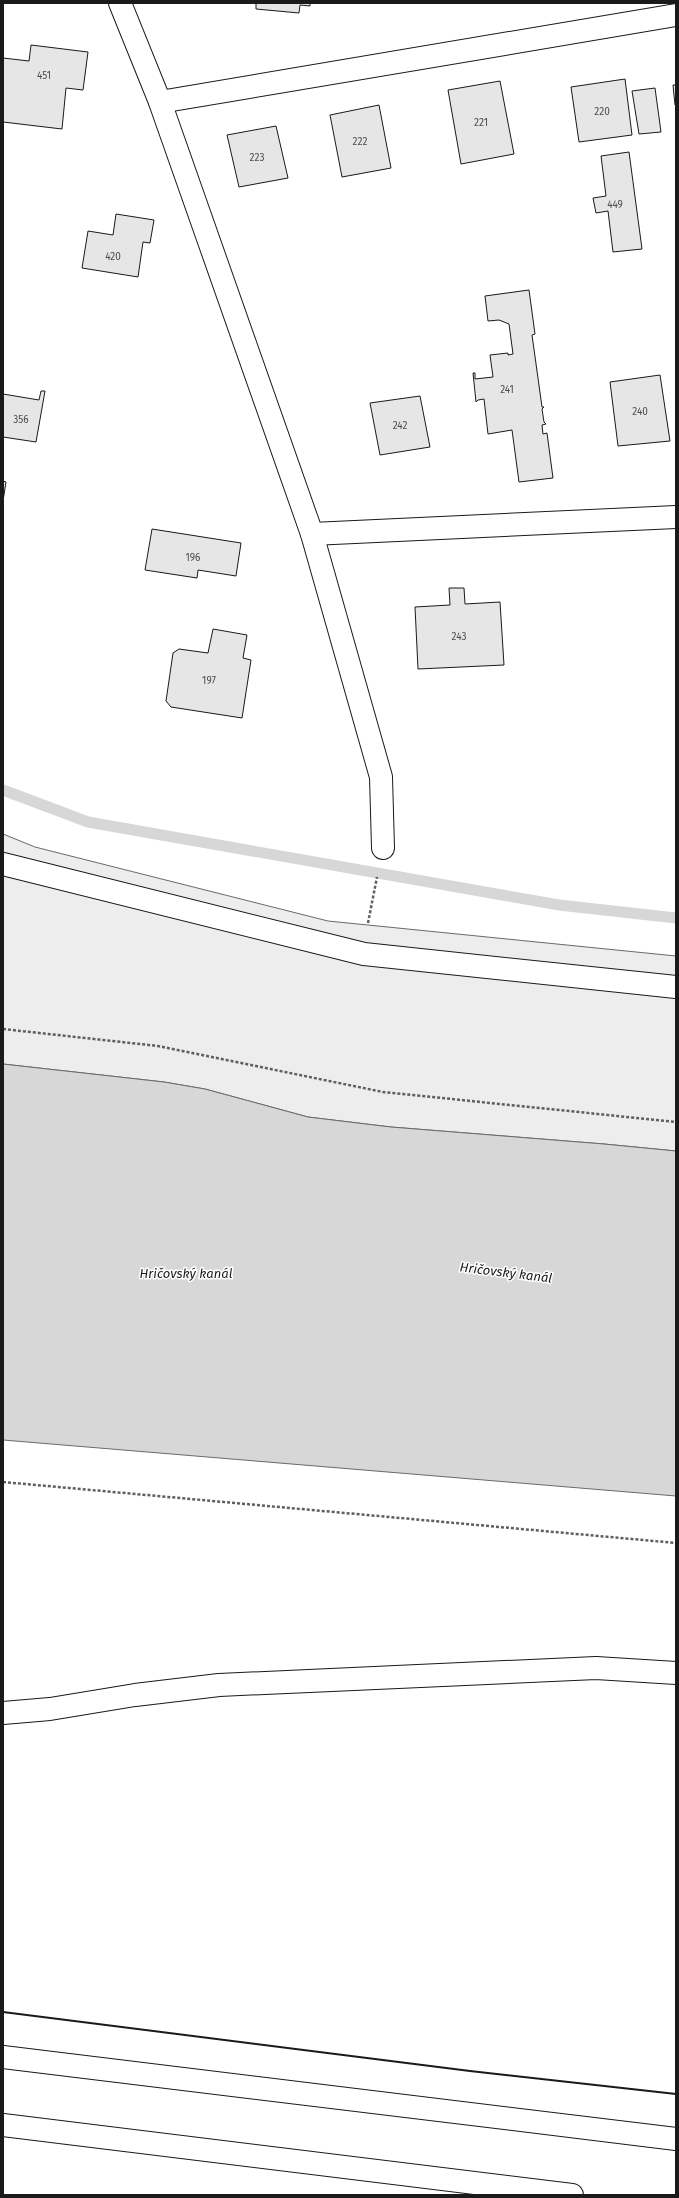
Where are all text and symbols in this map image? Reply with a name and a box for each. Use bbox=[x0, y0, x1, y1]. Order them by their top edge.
house number: 451 bbox=[37, 70, 51, 82]
house number: 220 bbox=[594, 106, 610, 118]
house number: 221 bbox=[474, 117, 488, 129]
house number: 222 bbox=[353, 136, 367, 148]
house number: 223 bbox=[250, 152, 264, 164]
house number: 449 bbox=[607, 199, 623, 211]
house number: 420 bbox=[105, 251, 121, 263]
house number: 241 bbox=[500, 384, 514, 396]
house number: 240 bbox=[632, 406, 648, 418]
house number: 356 bbox=[13, 414, 29, 426]
house number: 242 bbox=[393, 420, 407, 432]
house number: 196 bbox=[186, 552, 200, 564]
house number: 243 bbox=[452, 631, 466, 643]
house number: 197 bbox=[202, 675, 216, 687]
water label: Hričovský kanál bbox=[459, 1259, 553, 1286]
water label: Hričovský kanál bbox=[140, 1266, 233, 1281]

